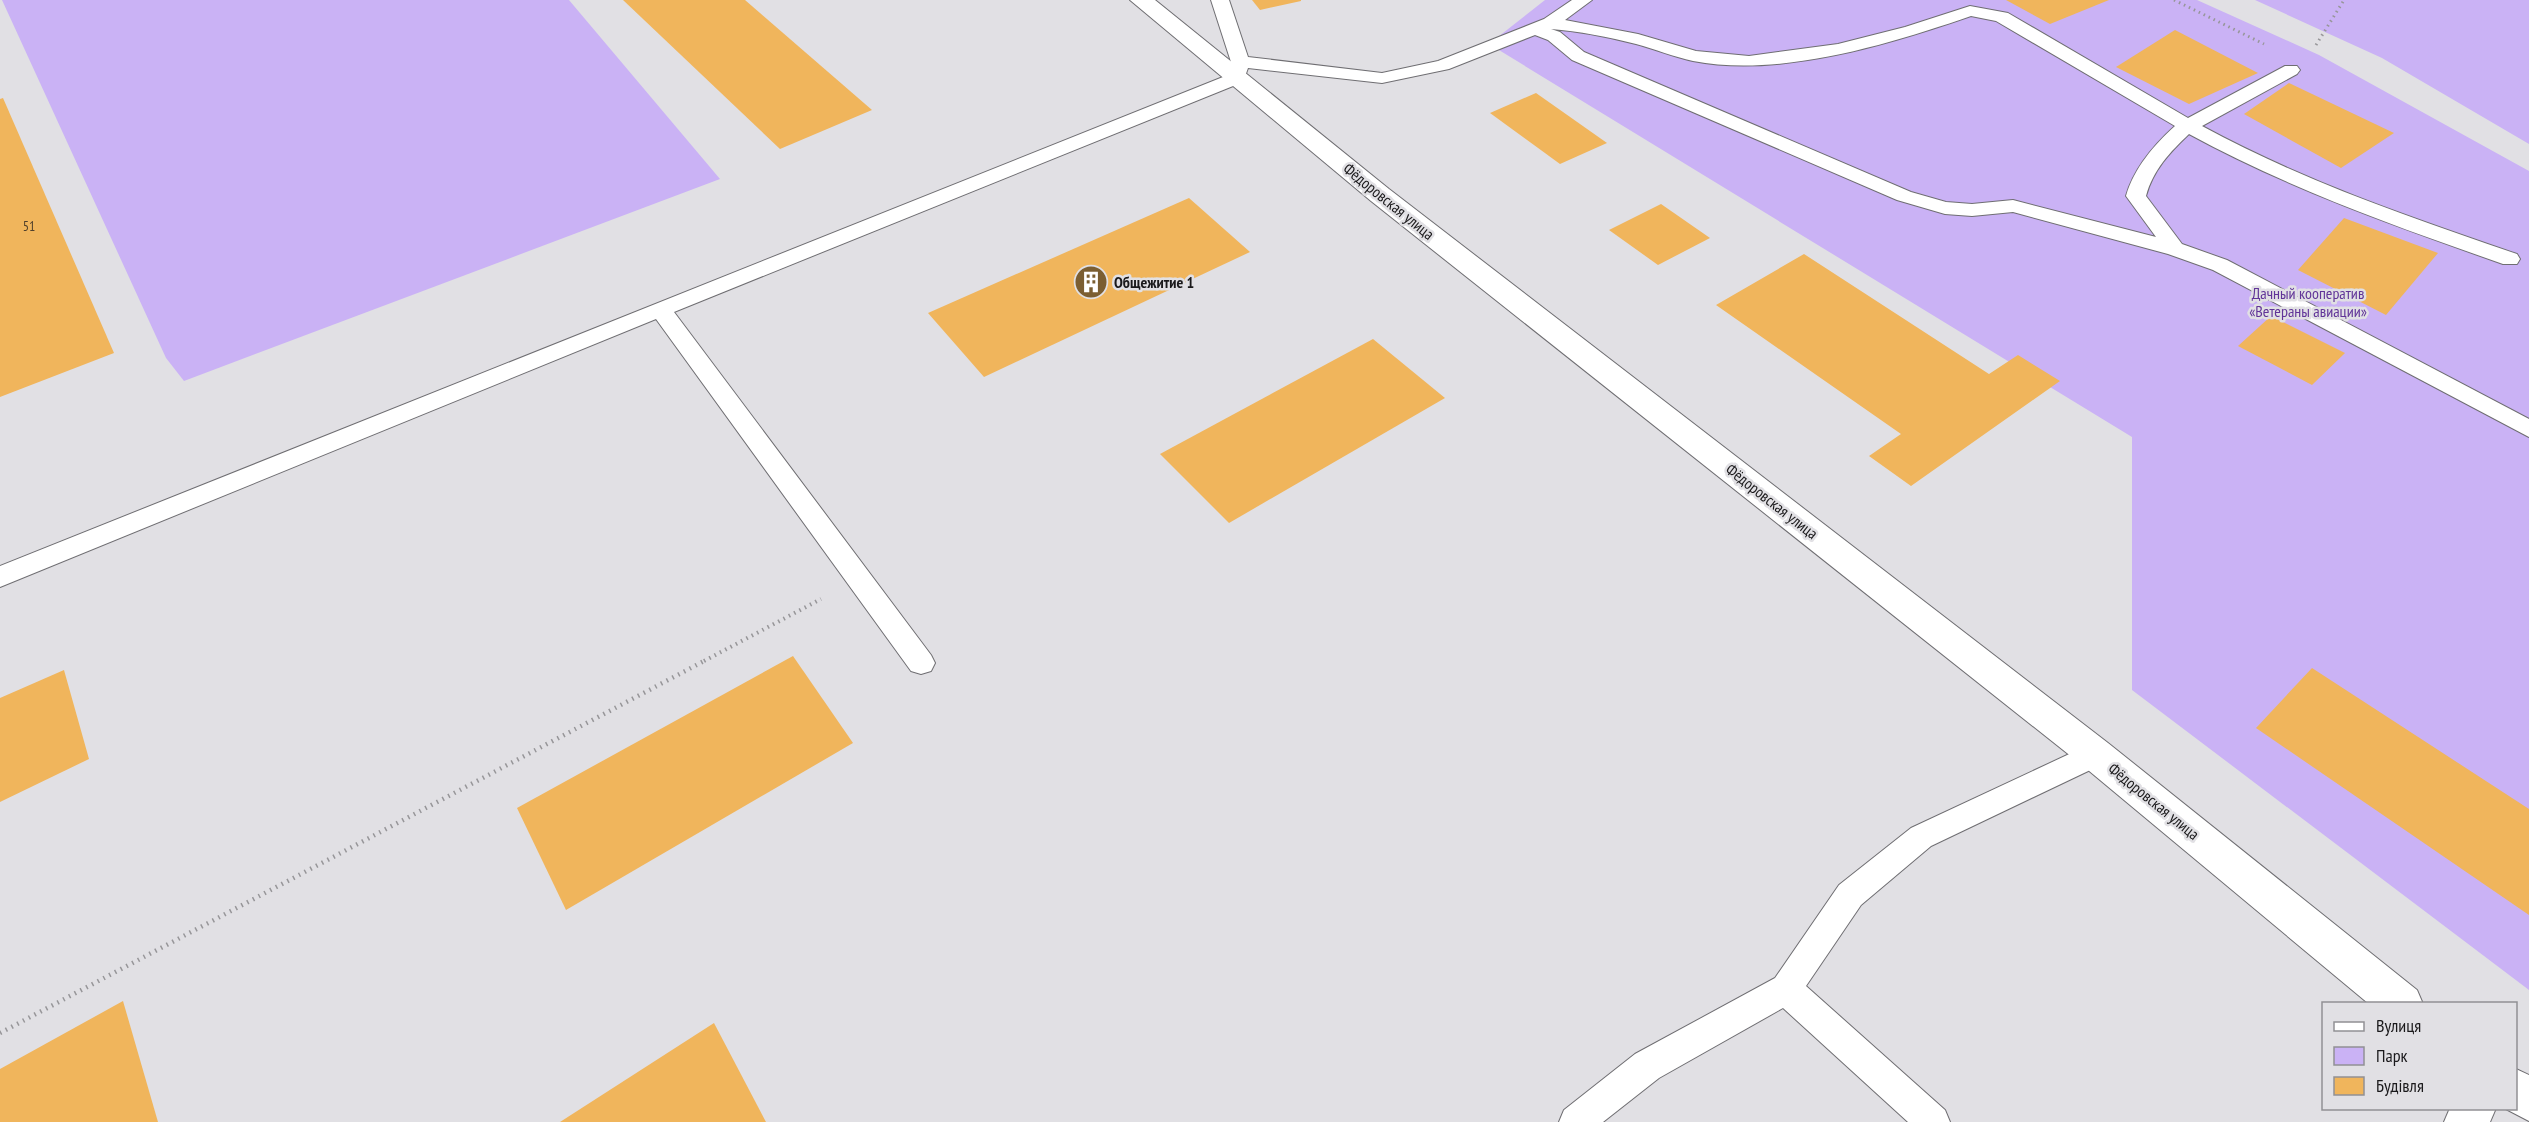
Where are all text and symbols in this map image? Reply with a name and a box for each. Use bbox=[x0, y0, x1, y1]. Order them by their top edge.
street label: Фёдоровская улица bbox=[1339, 158, 1439, 244]
house number: 51 bbox=[23, 217, 35, 235]
building icon: Общежитие 1 bbox=[1073, 264, 1109, 300]
place label: Общежитие 1 bbox=[1114, 272, 1194, 292]
park label: Дачный кооператив «Ветераны авиации» bbox=[2249, 283, 2367, 321]
street label: Фёдоровская улица bbox=[1722, 459, 1822, 543]
street label: Фёдоровская улица bbox=[2104, 758, 2204, 844]
legend bbox=[2322, 1002, 2517, 1110]
text: Вулиця bbox=[2376, 1014, 2421, 1037]
text: Парк bbox=[2376, 1044, 2407, 1067]
text: Будівля bbox=[2376, 1074, 2424, 1097]

